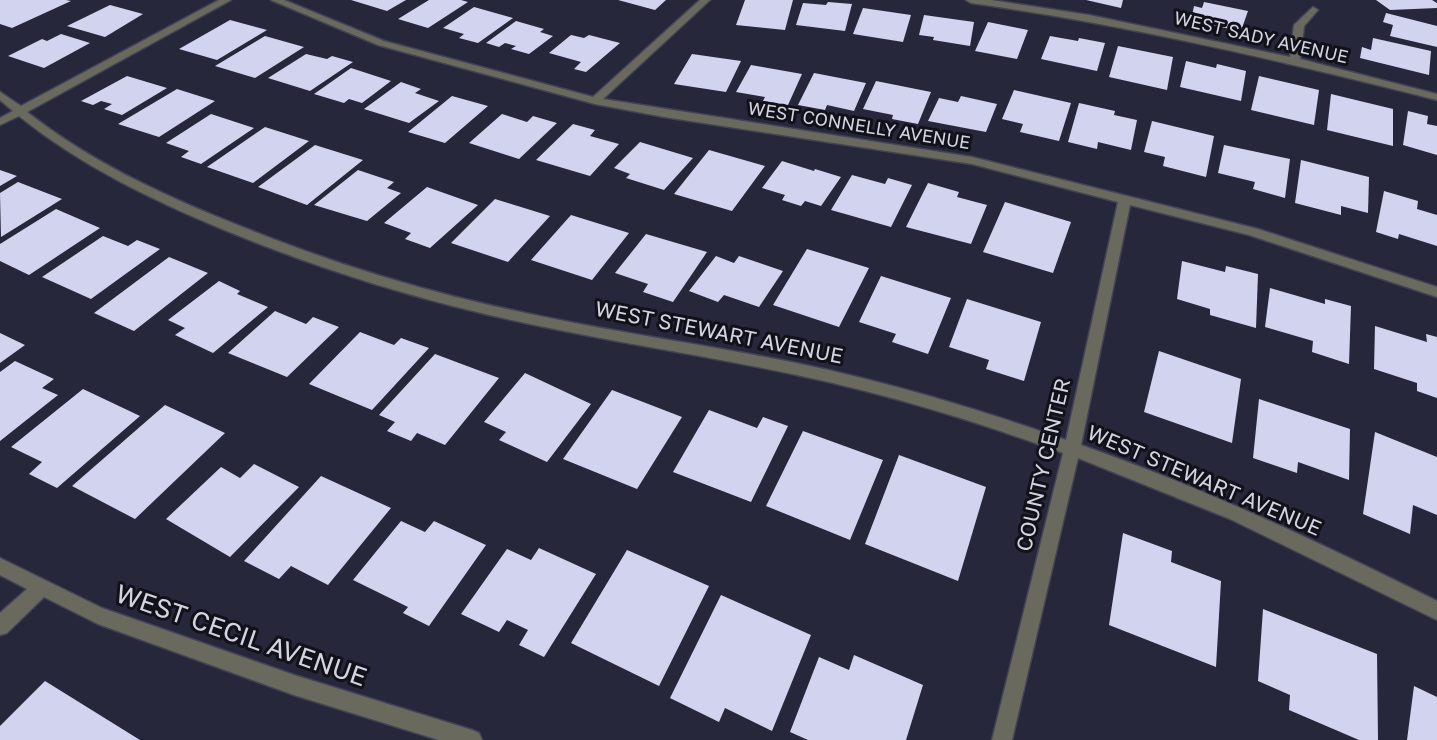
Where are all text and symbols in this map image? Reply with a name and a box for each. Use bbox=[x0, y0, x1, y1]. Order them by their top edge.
street label: WEST SADY AVENUE bbox=[1172, 7, 1350, 69]
street label: WEST CONNELLY AVENUE bbox=[746, 98, 972, 154]
street label: WEST STEWART AVENUE bbox=[593, 297, 845, 369]
street label: COUNTY CENTER bbox=[1012, 376, 1076, 554]
street label: WEST STEWART AVENUE bbox=[1083, 420, 1325, 542]
street label: WEST CECIL AVENUE bbox=[111, 578, 371, 694]

